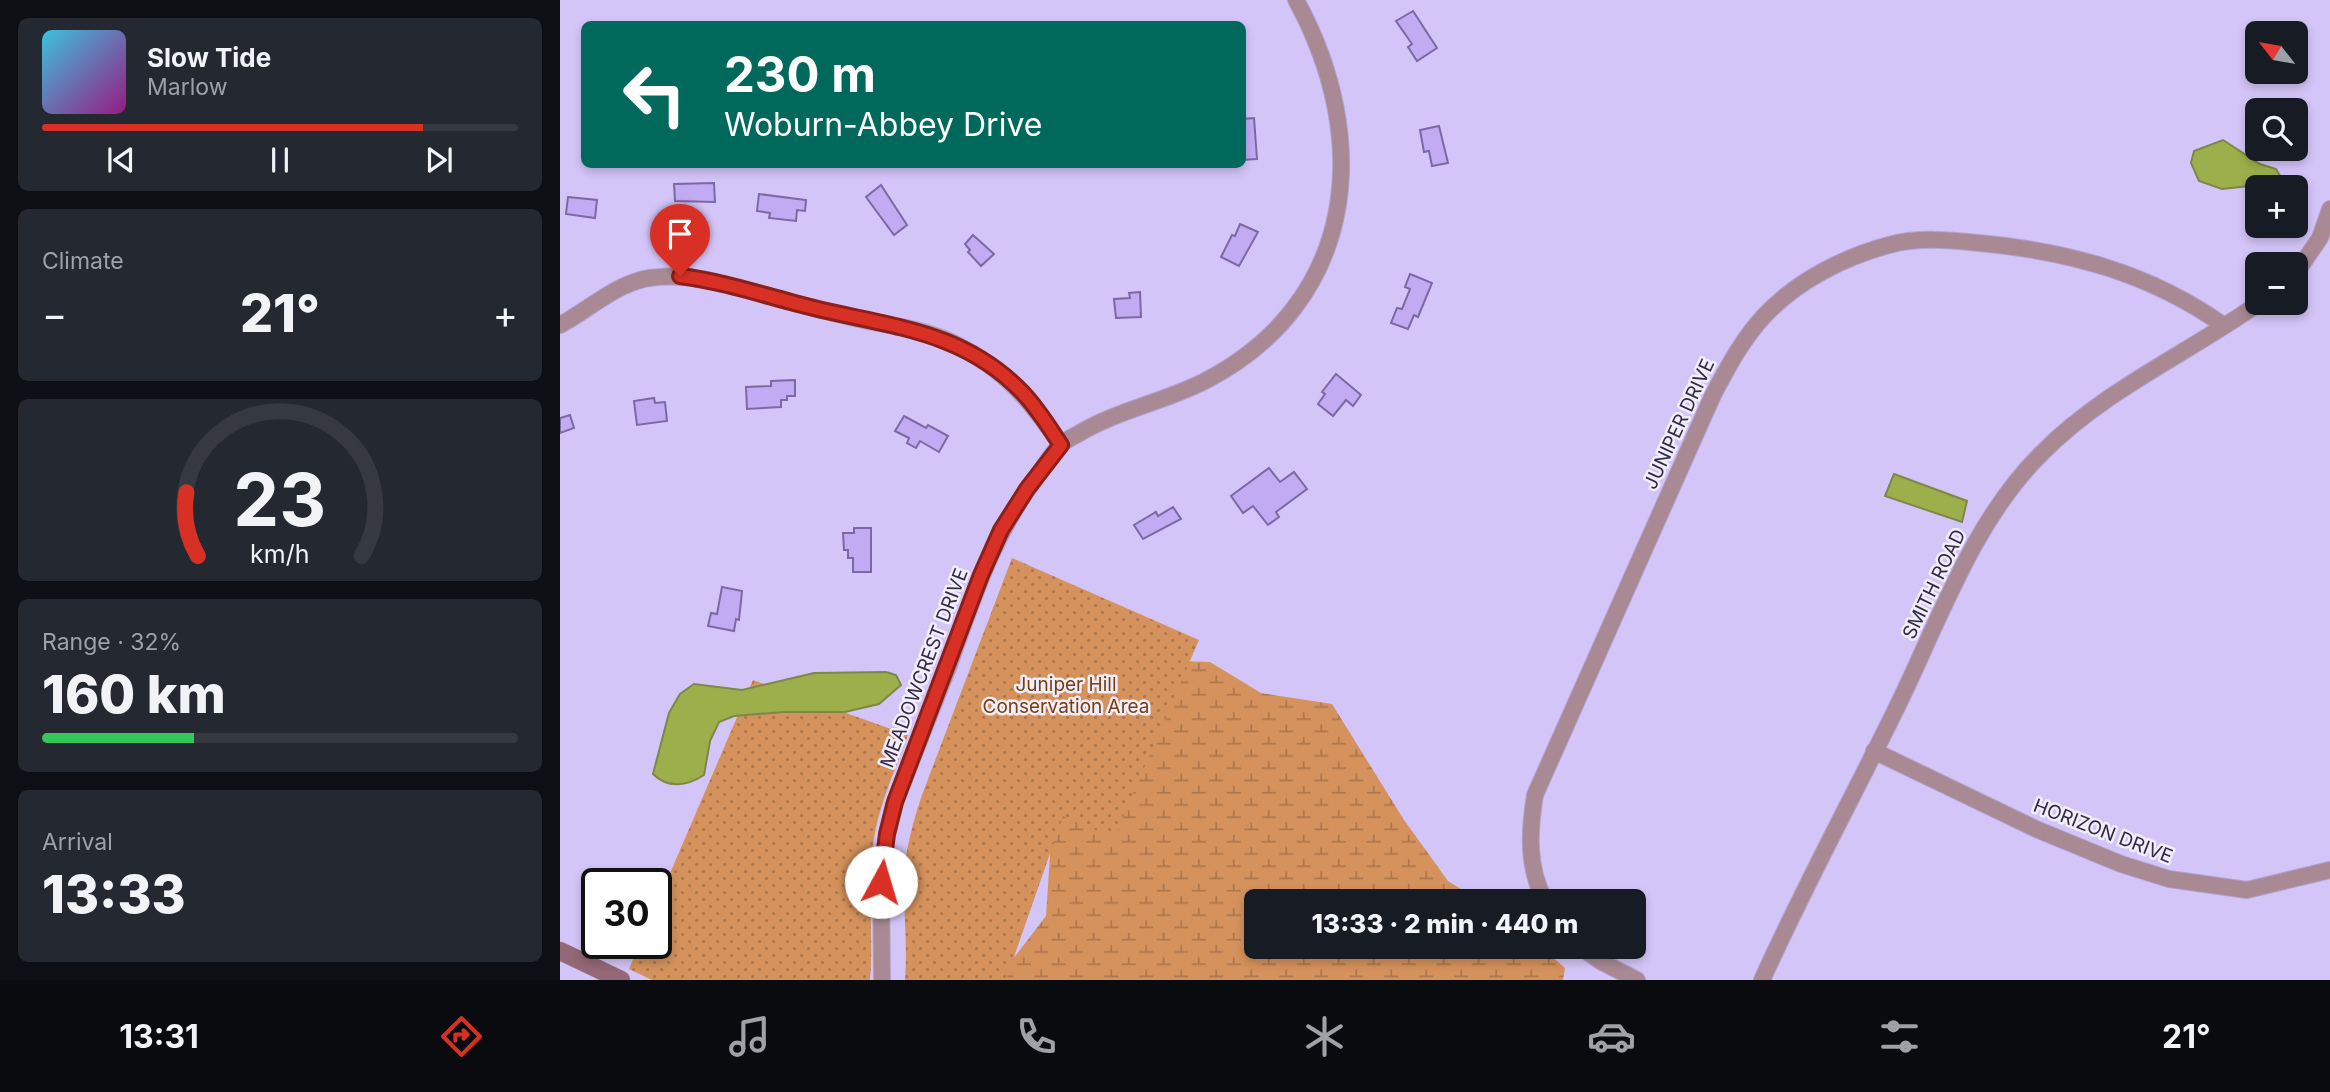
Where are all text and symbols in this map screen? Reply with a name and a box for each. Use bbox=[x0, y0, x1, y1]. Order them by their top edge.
north arrow bbox=[2245, 21, 2308, 84]
map controls bbox=[2245, 21, 2308, 315]
text: Slow Tide bbox=[147, 42, 271, 73]
text: 230 m bbox=[724, 45, 876, 104]
icon: left bbox=[609, 49, 700, 140]
text: Marlow bbox=[147, 73, 227, 101]
button: search bbox=[2245, 98, 2308, 161]
text: Woburn-Abbey Drive bbox=[724, 105, 1042, 144]
icon: previous bbox=[102, 141, 140, 179]
icon: pause bbox=[261, 141, 299, 179]
icon: next bbox=[420, 141, 458, 179]
button: + bbox=[2245, 175, 2308, 238]
pin bbox=[650, 204, 710, 276]
icon: arrive bbox=[661, 215, 699, 253]
text: Climate bbox=[42, 247, 124, 275]
button: − bbox=[2245, 252, 2308, 315]
text: 21° bbox=[240, 282, 320, 345]
text: − bbox=[42, 291, 67, 337]
text: + bbox=[493, 291, 518, 337]
street label: JUNIPER DRIVE bbox=[1639, 355, 1719, 493]
text: 23 bbox=[234, 455, 326, 544]
street label: SMITH ROAD bbox=[1898, 525, 1970, 643]
text: km/h bbox=[250, 539, 310, 569]
street label: MEADOWCREST DRIVE bbox=[875, 565, 973, 771]
text: Range · 32% bbox=[42, 628, 181, 656]
text: 160 km bbox=[42, 663, 226, 726]
park label: Juniper Hill Conservation Area bbox=[983, 673, 1149, 718]
street label: HORIZON DRIVE bbox=[2030, 794, 2176, 868]
text: Arrival bbox=[42, 828, 113, 856]
position arrow bbox=[844, 845, 918, 919]
text: 13:33 bbox=[42, 863, 186, 926]
speed limit sign: 30 bbox=[581, 868, 672, 959]
text: 13:33 · 2 min · 440 m bbox=[1312, 908, 1578, 939]
icon: directions bbox=[437, 1012, 486, 1061]
icon: music bbox=[725, 1012, 774, 1061]
icon: phone bbox=[1012, 1012, 1061, 1061]
icon: climate bbox=[1300, 1012, 1349, 1061]
icon: car bbox=[1587, 1012, 1636, 1061]
icon: filters bbox=[1875, 1012, 1924, 1061]
text: 13:31 bbox=[119, 1017, 199, 1056]
text: 21° bbox=[2162, 1017, 2211, 1056]

